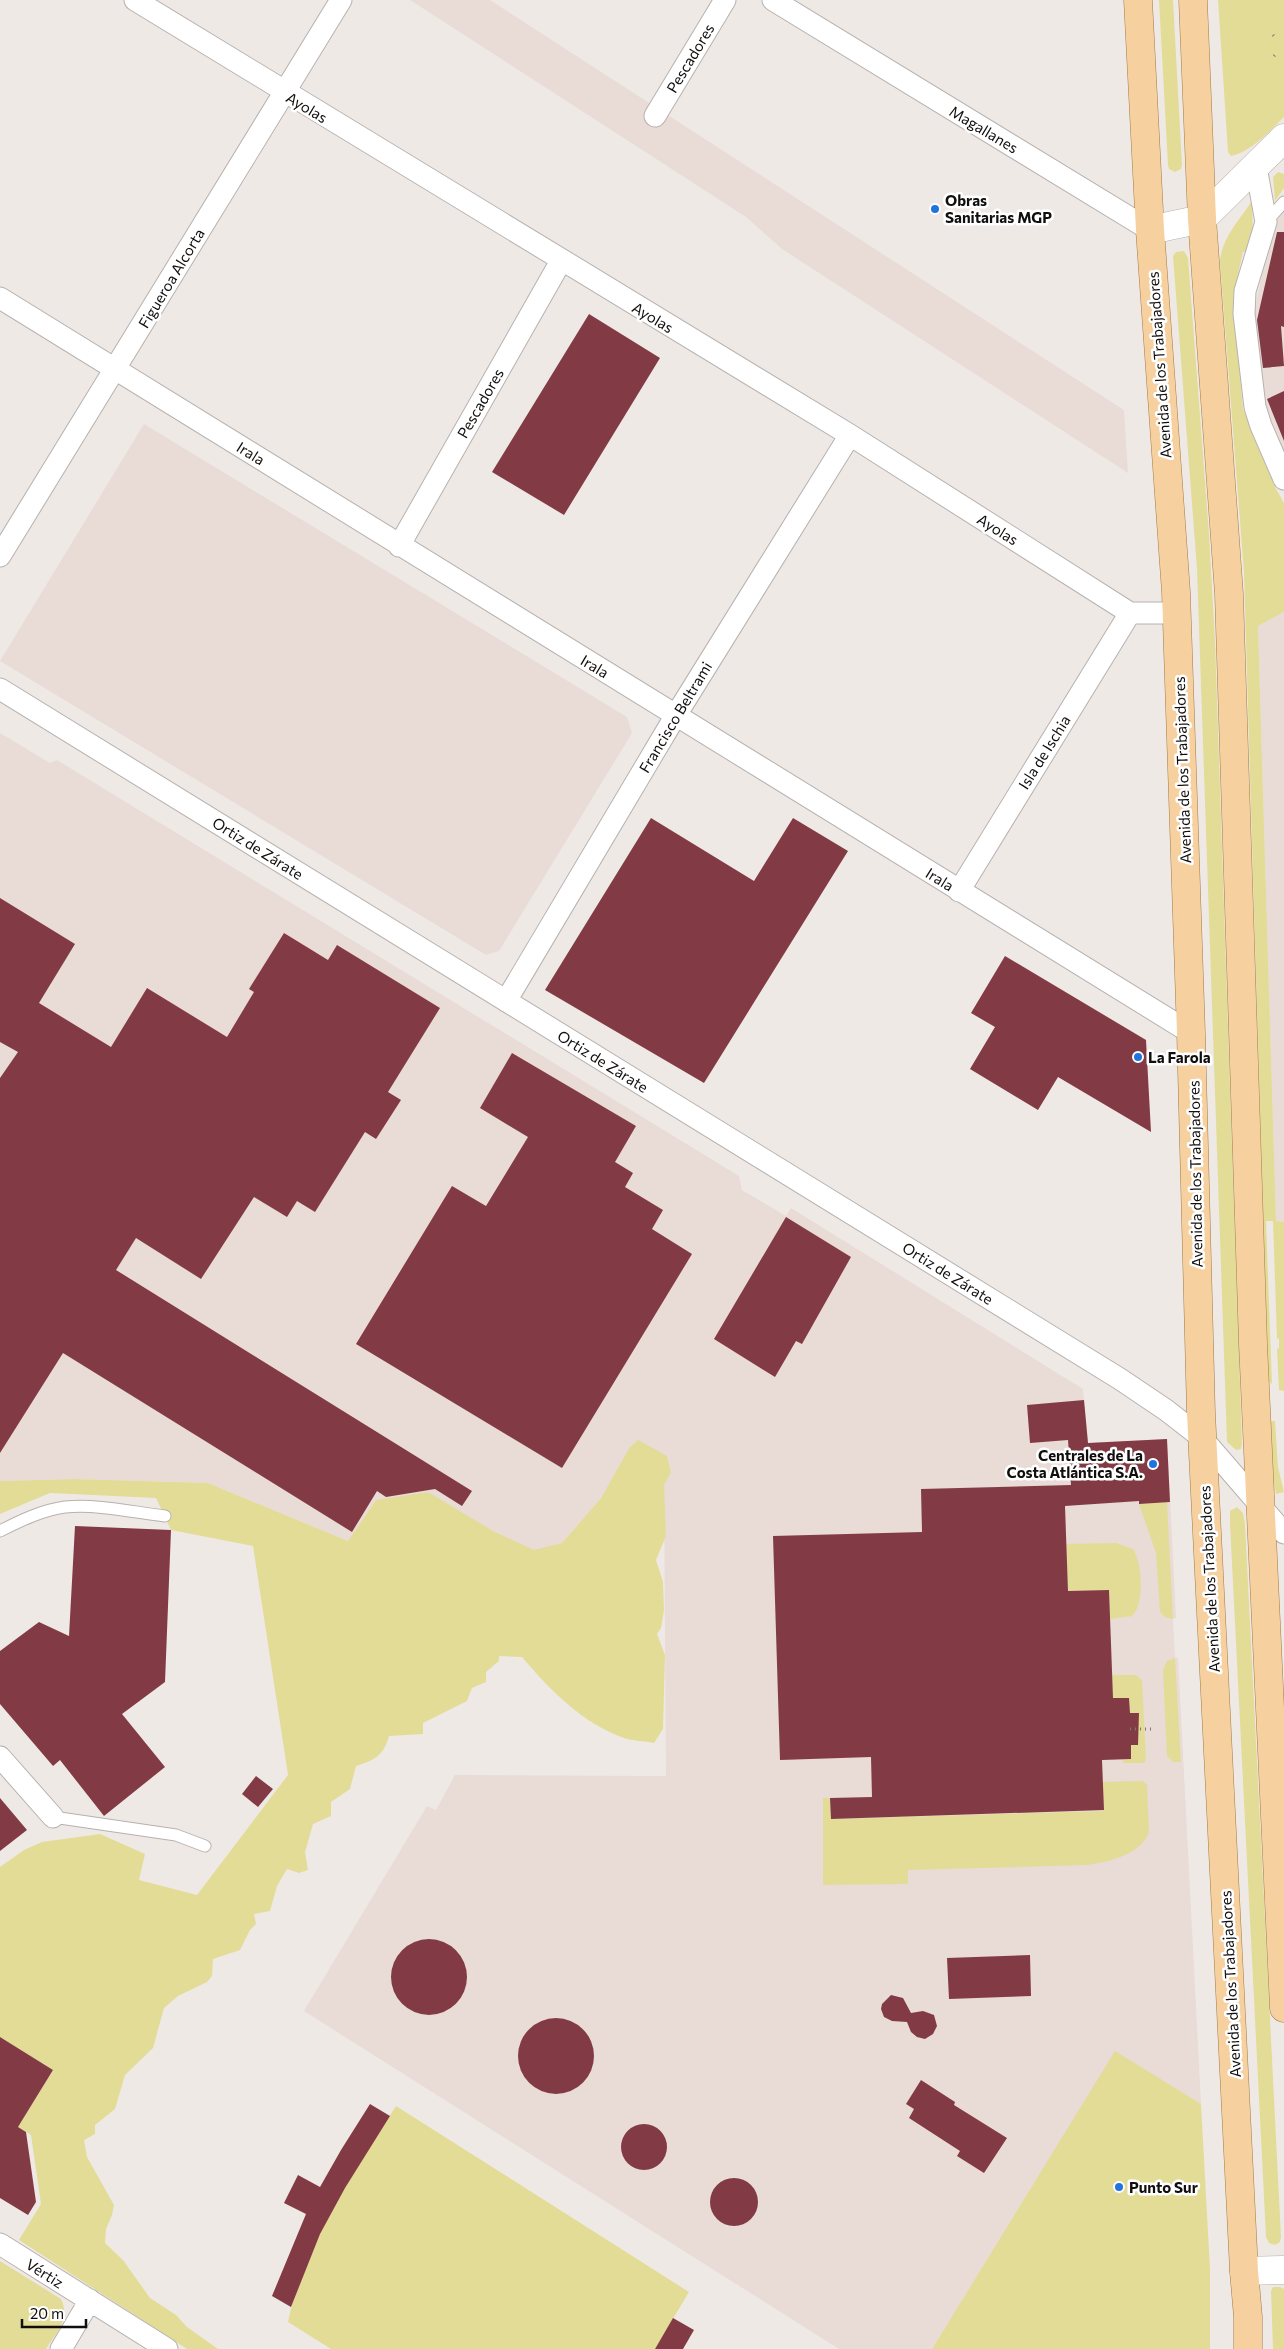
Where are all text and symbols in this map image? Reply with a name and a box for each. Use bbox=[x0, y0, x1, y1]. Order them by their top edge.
street label: Pescadores bbox=[662, 20, 718, 96]
street label: Ayolas bbox=[283, 88, 331, 126]
street label: Magallanes bbox=[946, 102, 1022, 157]
place label: Obras Sanitarias MGP bbox=[945, 191, 1052, 226]
marker: Obras Sanitarias MGP bbox=[929, 203, 941, 215]
street label: Figueroa Alcorta bbox=[134, 225, 208, 331]
street label: Avenida de los Trabajadores bbox=[1143, 271, 1175, 459]
street label: Ayolas bbox=[629, 298, 677, 336]
street label: Pescadores bbox=[453, 365, 507, 441]
street label: Irala bbox=[234, 438, 268, 468]
street label: Ayolas bbox=[974, 510, 1022, 549]
street label: Irala bbox=[578, 651, 612, 681]
street label: Francisco Beltrami bbox=[635, 658, 715, 776]
street label: Avenida de los Trabajadores bbox=[1170, 676, 1194, 864]
street label: Isla de Ischia bbox=[1014, 712, 1074, 792]
street label: Ortiz de Zárate bbox=[209, 813, 307, 883]
street label: Irala bbox=[923, 864, 957, 894]
street label: Ortiz de Zárate bbox=[554, 1026, 652, 1096]
place label: La Farola bbox=[1148, 1048, 1211, 1066]
marker: La Farola bbox=[1132, 1051, 1144, 1063]
street label: Avenida de los Trabajadores bbox=[1184, 1080, 1206, 1268]
street label: Ortiz de Zárate bbox=[899, 1238, 997, 1308]
place label: Centrales de La Costa Atlántica S.A. bbox=[1007, 1446, 1143, 1481]
marker: Centrales de La Costa Atlántica S.A. bbox=[1147, 1458, 1159, 1470]
street label: Avenida de los Trabajadores bbox=[1195, 1485, 1223, 1673]
street label: Avenida de los Trabajadores bbox=[1216, 1890, 1244, 2078]
place label: Punto Sur bbox=[1129, 2178, 1198, 2196]
marker: Punto Sur bbox=[1113, 2181, 1125, 2193]
street label: Vértiz bbox=[23, 2255, 67, 2291]
scale bar bbox=[22, 2296, 86, 2328]
text: 20 m bbox=[30, 2304, 64, 2322]

